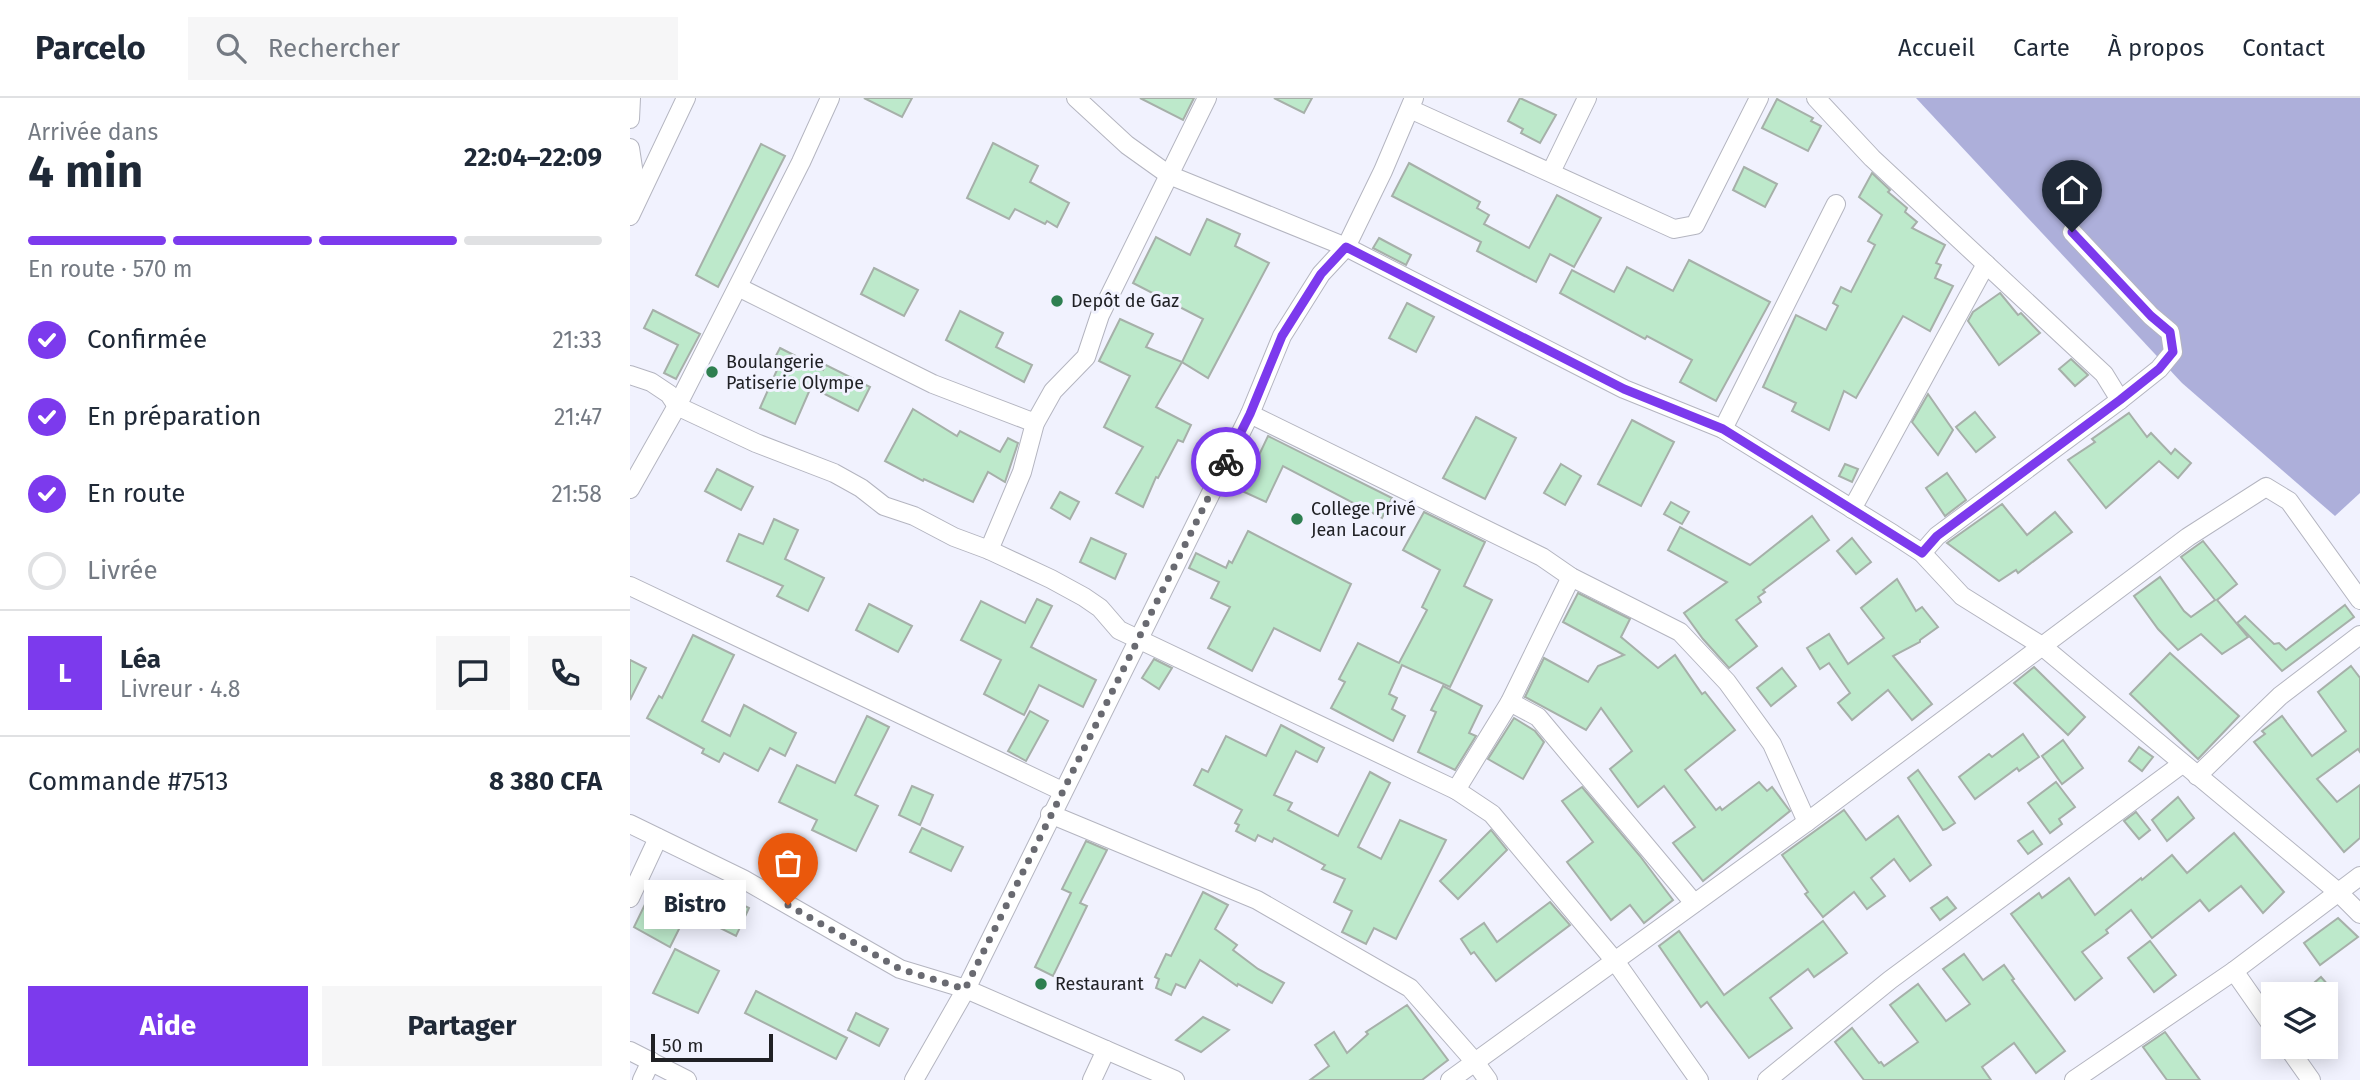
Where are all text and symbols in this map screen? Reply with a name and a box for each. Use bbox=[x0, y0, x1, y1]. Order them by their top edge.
search box bbox=[188, 17, 678, 80]
text: Parcelo bbox=[35, 28, 146, 68]
icon: search bbox=[212, 29, 250, 67]
text: Rechercher bbox=[268, 33, 400, 64]
text: Accueil bbox=[1898, 34, 1975, 62]
text: Carte bbox=[2013, 34, 2070, 62]
text: À propos bbox=[2108, 34, 2204, 62]
text: Contact bbox=[2242, 34, 2325, 62]
text: Arrivée dans bbox=[28, 118, 158, 146]
text: 22:04–22:09 bbox=[464, 142, 602, 173]
text: 4 min bbox=[28, 144, 143, 199]
pin bbox=[2042, 160, 2102, 232]
icon: home bbox=[2053, 171, 2091, 209]
text: En route · 570 m bbox=[28, 255, 192, 283]
place label: Depôt de Gaz bbox=[1071, 290, 1179, 312]
marker: Depôt de Gaz bbox=[1049, 293, 1065, 309]
icon: check bbox=[28, 321, 66, 359]
text: Confirmée bbox=[87, 324, 207, 355]
text: 21:33 bbox=[553, 326, 602, 354]
place label: Boulangerie Patiserie Olympe bbox=[726, 351, 864, 394]
marker: Boulangerie Patiserie Olympe bbox=[704, 364, 720, 380]
icon: check bbox=[28, 398, 66, 436]
text: En préparation bbox=[87, 401, 261, 432]
text: 21:47 bbox=[554, 403, 602, 431]
courier bbox=[1191, 427, 1261, 497]
icon: bike bbox=[1207, 443, 1245, 481]
icon: check bbox=[28, 475, 66, 513]
text: En route bbox=[87, 478, 186, 509]
text: 21:58 bbox=[551, 480, 602, 508]
place label: College Privé Jean Lacour bbox=[1311, 498, 1416, 541]
marker: College Privé Jean Lacour bbox=[1289, 511, 1305, 527]
text: Livrée bbox=[87, 555, 158, 586]
button: chat bbox=[436, 636, 510, 710]
button: phone bbox=[528, 636, 602, 710]
text: Léa bbox=[120, 644, 161, 675]
text: L bbox=[58, 658, 72, 689]
text: Livreur · 4.8 bbox=[120, 675, 240, 703]
text: Commande #7513 bbox=[28, 766, 228, 797]
text: 8 380 CFA bbox=[489, 766, 602, 797]
pin bbox=[758, 833, 818, 905]
icon: bag bbox=[769, 844, 807, 882]
callout: Bistro bbox=[645, 880, 746, 930]
text: Bistro bbox=[664, 890, 726, 918]
place label: Restaurant bbox=[1055, 973, 1144, 995]
marker: Restaurant bbox=[1033, 976, 1049, 992]
map controls bbox=[2261, 982, 2338, 1059]
button: layers bbox=[2261, 982, 2338, 1059]
button: Aide bbox=[28, 986, 308, 1066]
button: Partager bbox=[322, 986, 602, 1066]
scale bar bbox=[651, 1031, 774, 1063]
text: 50 m bbox=[662, 1034, 703, 1057]

